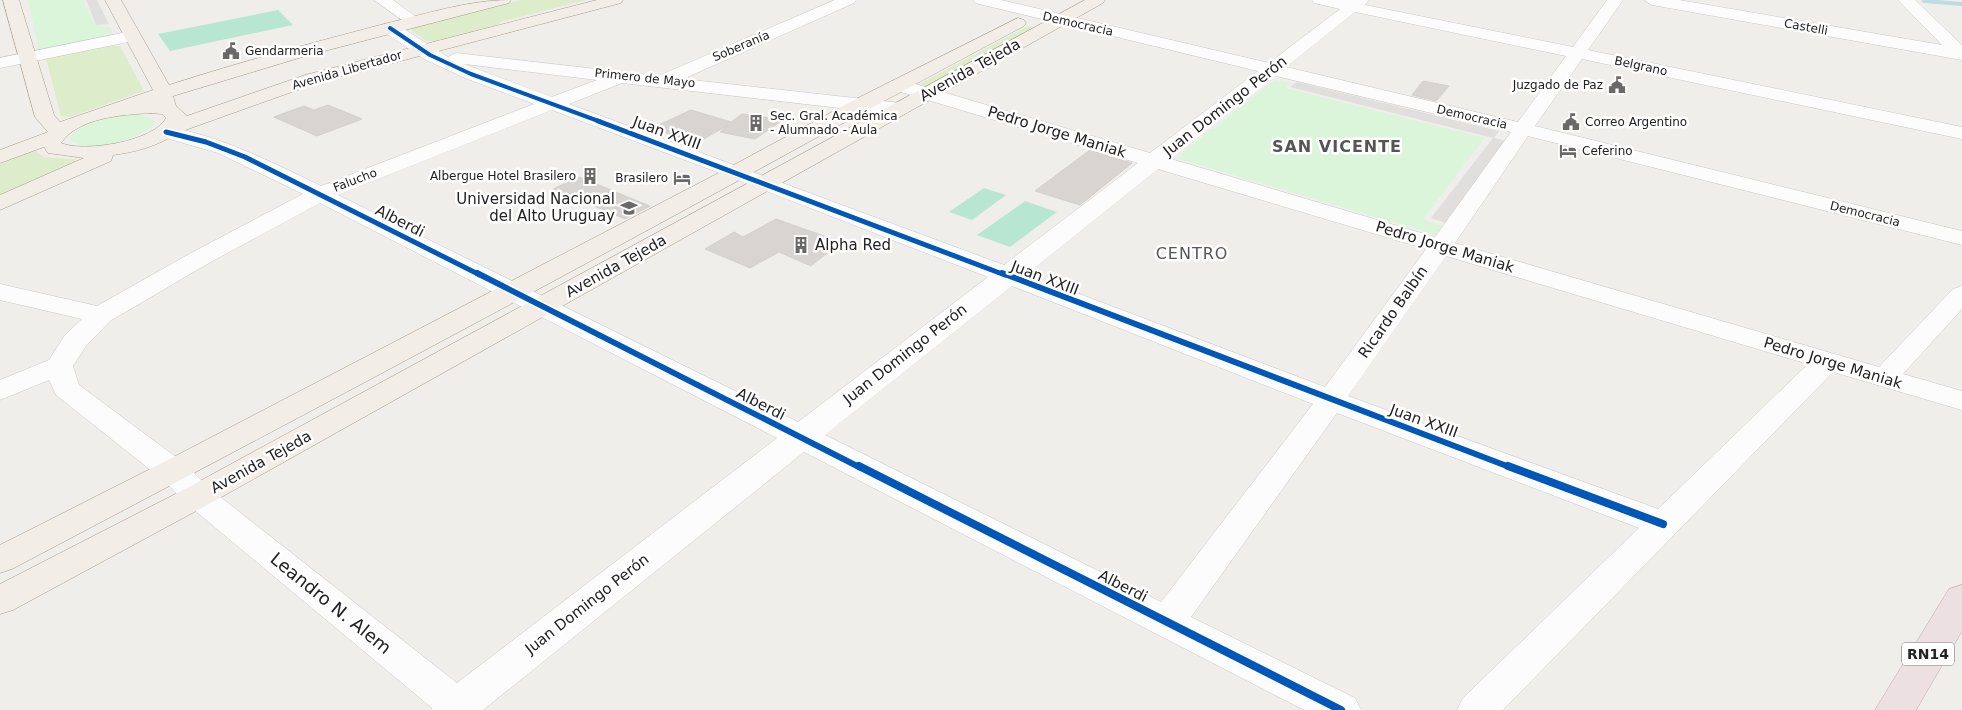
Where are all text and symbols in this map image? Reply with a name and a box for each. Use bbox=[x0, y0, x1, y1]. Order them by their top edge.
street label: Democracia bbox=[1041, 9, 1115, 39]
street label: Castelli bbox=[1783, 16, 1829, 38]
street label: Soberanía bbox=[710, 28, 772, 64]
street label: Avenida Tejeda bbox=[916, 35, 1024, 105]
public building icon: Gendarmeria bbox=[221, 41, 241, 61]
place label: Gendarmeria bbox=[245, 44, 324, 58]
street label: Avenida Libertador bbox=[290, 48, 404, 92]
street label: Juan Domingo Perón bbox=[1159, 52, 1290, 161]
street label: Belgrano bbox=[1613, 54, 1669, 78]
street label: Primero de Mayo bbox=[594, 66, 696, 90]
public building icon: Juzgado de Paz bbox=[1607, 75, 1627, 95]
place label: Juzgado de Paz bbox=[1512, 78, 1603, 92]
street label: Pedro Jorge Maniak bbox=[986, 102, 1129, 162]
street label: Democracia bbox=[1435, 102, 1509, 132]
place label: Sec. Gral. Académica - Alumnado - Aula bbox=[770, 109, 898, 137]
street label: Juan XXIII bbox=[630, 112, 704, 154]
public building icon: Correo Argentino bbox=[1561, 112, 1581, 132]
building icon: Sec. Gral. Académica - Alumnado - Aula bbox=[746, 113, 766, 133]
place label: Correo Argentino bbox=[1585, 115, 1687, 129]
district label: SAN VICENTE bbox=[1272, 137, 1402, 156]
hotel icon: Ceferino bbox=[1558, 141, 1578, 161]
place label: Ceferino bbox=[1582, 144, 1633, 158]
street label: Falucho bbox=[331, 165, 379, 195]
building icon: Albergue Hotel Brasilero bbox=[580, 166, 600, 186]
hotel icon: Brasilero bbox=[672, 168, 692, 188]
place label: Albergue Hotel Brasilero bbox=[430, 169, 576, 183]
place label: Brasilero bbox=[615, 171, 668, 185]
place label: Universidad Nacional del Alto Uruguay bbox=[456, 190, 615, 225]
school or university icon: Universidad Nacional del Alto Uruguay bbox=[619, 198, 639, 218]
street label: Democracia bbox=[1828, 199, 1902, 229]
street label: Alberdi bbox=[372, 201, 428, 241]
street label: Pedro Jorge Maniak bbox=[1374, 217, 1517, 277]
street label: Avenida Tejeda bbox=[562, 231, 670, 301]
building icon: Alpha Red bbox=[791, 235, 811, 255]
place label: Alpha Red bbox=[815, 236, 891, 254]
district label: CENTRO bbox=[1156, 244, 1228, 263]
street label: Juan XXIII bbox=[1008, 256, 1081, 299]
street label: Ricardo Balbín bbox=[1355, 263, 1431, 361]
street label: Juan Domingo Perón bbox=[839, 300, 970, 409]
street label: Pedro Jorge Maniak bbox=[1762, 333, 1905, 393]
street label: Alberdi bbox=[733, 384, 789, 424]
street label: Juan XXIII bbox=[1387, 400, 1461, 442]
street label: Avenida Tejeda bbox=[207, 427, 315, 497]
street label: Leandro N. Alem bbox=[266, 548, 396, 658]
street label: Juan Domingo Perón bbox=[521, 550, 652, 659]
street label: Alberdi bbox=[1095, 566, 1151, 606]
road number: RN14 bbox=[1902, 642, 1954, 666]

